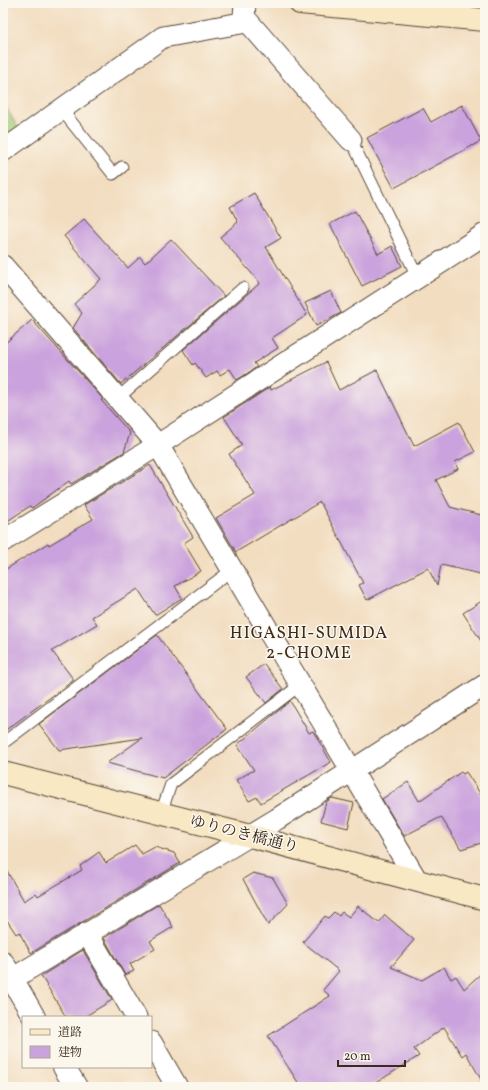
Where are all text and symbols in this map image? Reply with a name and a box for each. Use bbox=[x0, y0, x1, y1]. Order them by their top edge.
district label: HIGASHI-SUMIDA 2-CHOME bbox=[230, 622, 388, 665]
street label: ゆりのき橋通り bbox=[187, 811, 301, 859]
legend bbox=[22, 1016, 152, 1068]
text: 道路 bbox=[58, 1025, 82, 1041]
scale bar bbox=[338, 1042, 405, 1068]
text: 建物 bbox=[58, 1045, 82, 1061]
text: 20 m bbox=[344, 1049, 371, 1065]

